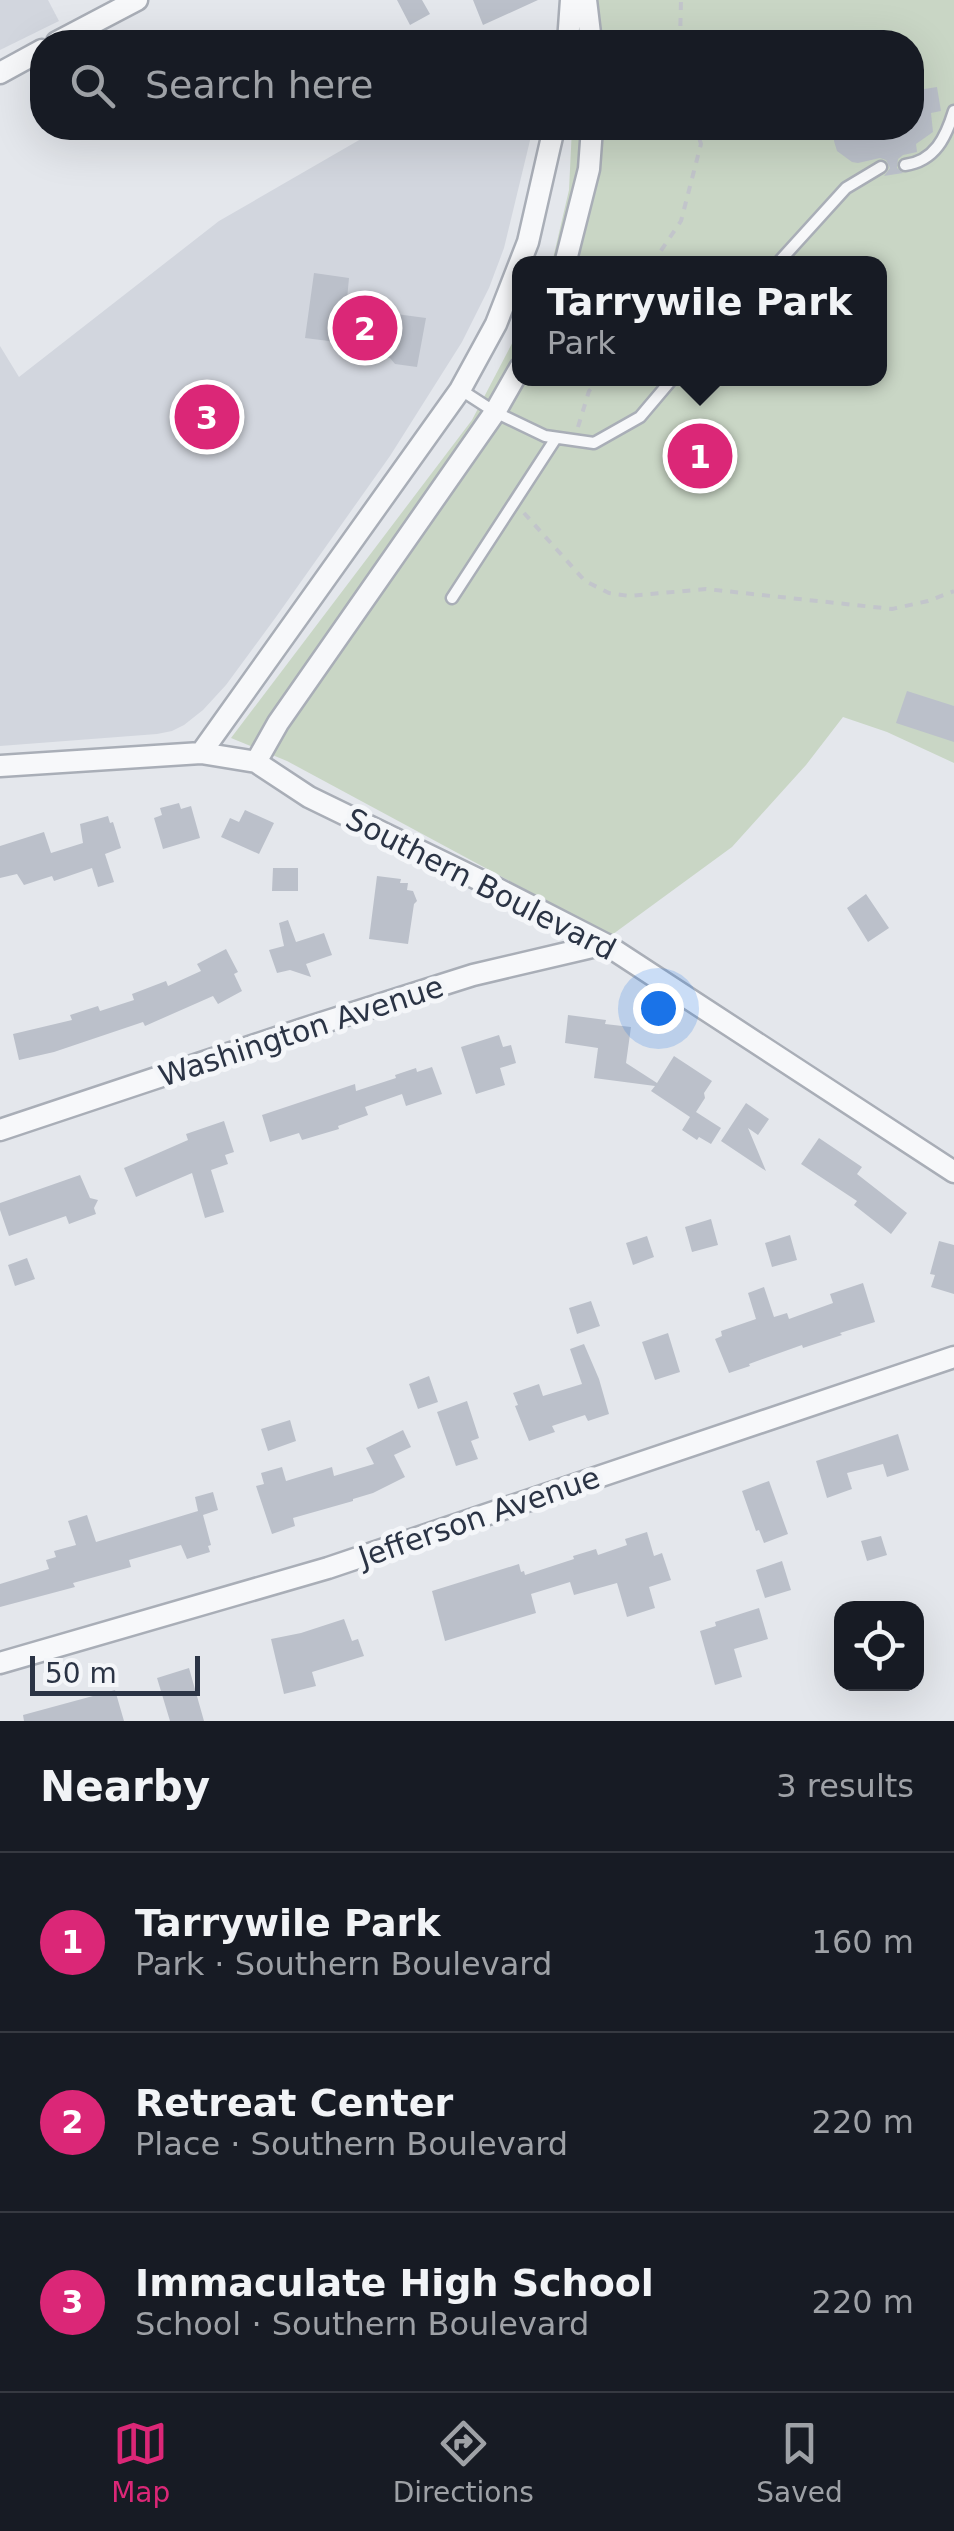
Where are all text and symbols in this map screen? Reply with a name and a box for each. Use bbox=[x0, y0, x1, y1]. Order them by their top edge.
search box bbox=[30, 30, 924, 140]
icon: search bbox=[65, 58, 120, 113]
text: Search here bbox=[145, 63, 373, 107]
popup bbox=[512, 256, 887, 386]
text: Tarrywile Park bbox=[547, 280, 852, 324]
pin: 2 bbox=[332, 290, 398, 366]
text: Park bbox=[547, 324, 616, 362]
pin: 3 bbox=[174, 380, 240, 454]
pin: 1 bbox=[668, 418, 732, 494]
street label: Southern Boulevard bbox=[340, 801, 622, 967]
street label: Washington Avenue bbox=[154, 968, 448, 1094]
your location bbox=[633, 983, 684, 1034]
street label: Jefferson Avenue bbox=[352, 1459, 604, 1575]
map controls bbox=[834, 1601, 924, 1691]
button: locate bbox=[834, 1601, 924, 1691]
scale bar bbox=[30, 1651, 200, 1696]
text: 50 m bbox=[45, 1657, 117, 1690]
text: Nearby bbox=[40, 1762, 210, 1811]
text: 3 results bbox=[776, 1767, 914, 1805]
text: Tarrywile Park bbox=[135, 1901, 441, 1945]
text: 1 bbox=[61, 1923, 84, 1961]
text: 160 m bbox=[812, 1923, 914, 1961]
text: Park · Southern Boulevard bbox=[135, 1945, 552, 1983]
text: Retreat Center bbox=[135, 2081, 453, 2125]
text: 2 bbox=[61, 2103, 84, 2141]
text: 220 m bbox=[812, 2103, 914, 2141]
text: Place · Southern Boulevard bbox=[135, 2125, 568, 2163]
text: Immaculate High School bbox=[135, 2261, 654, 2305]
text: 3 bbox=[61, 2283, 84, 2321]
text: 220 m bbox=[812, 2283, 914, 2321]
text: School · Southern Boulevard bbox=[135, 2305, 589, 2343]
tab: Map bbox=[111, 2416, 170, 2509]
tab: Directions bbox=[393, 2416, 534, 2509]
tab: Saved bbox=[756, 2416, 843, 2509]

